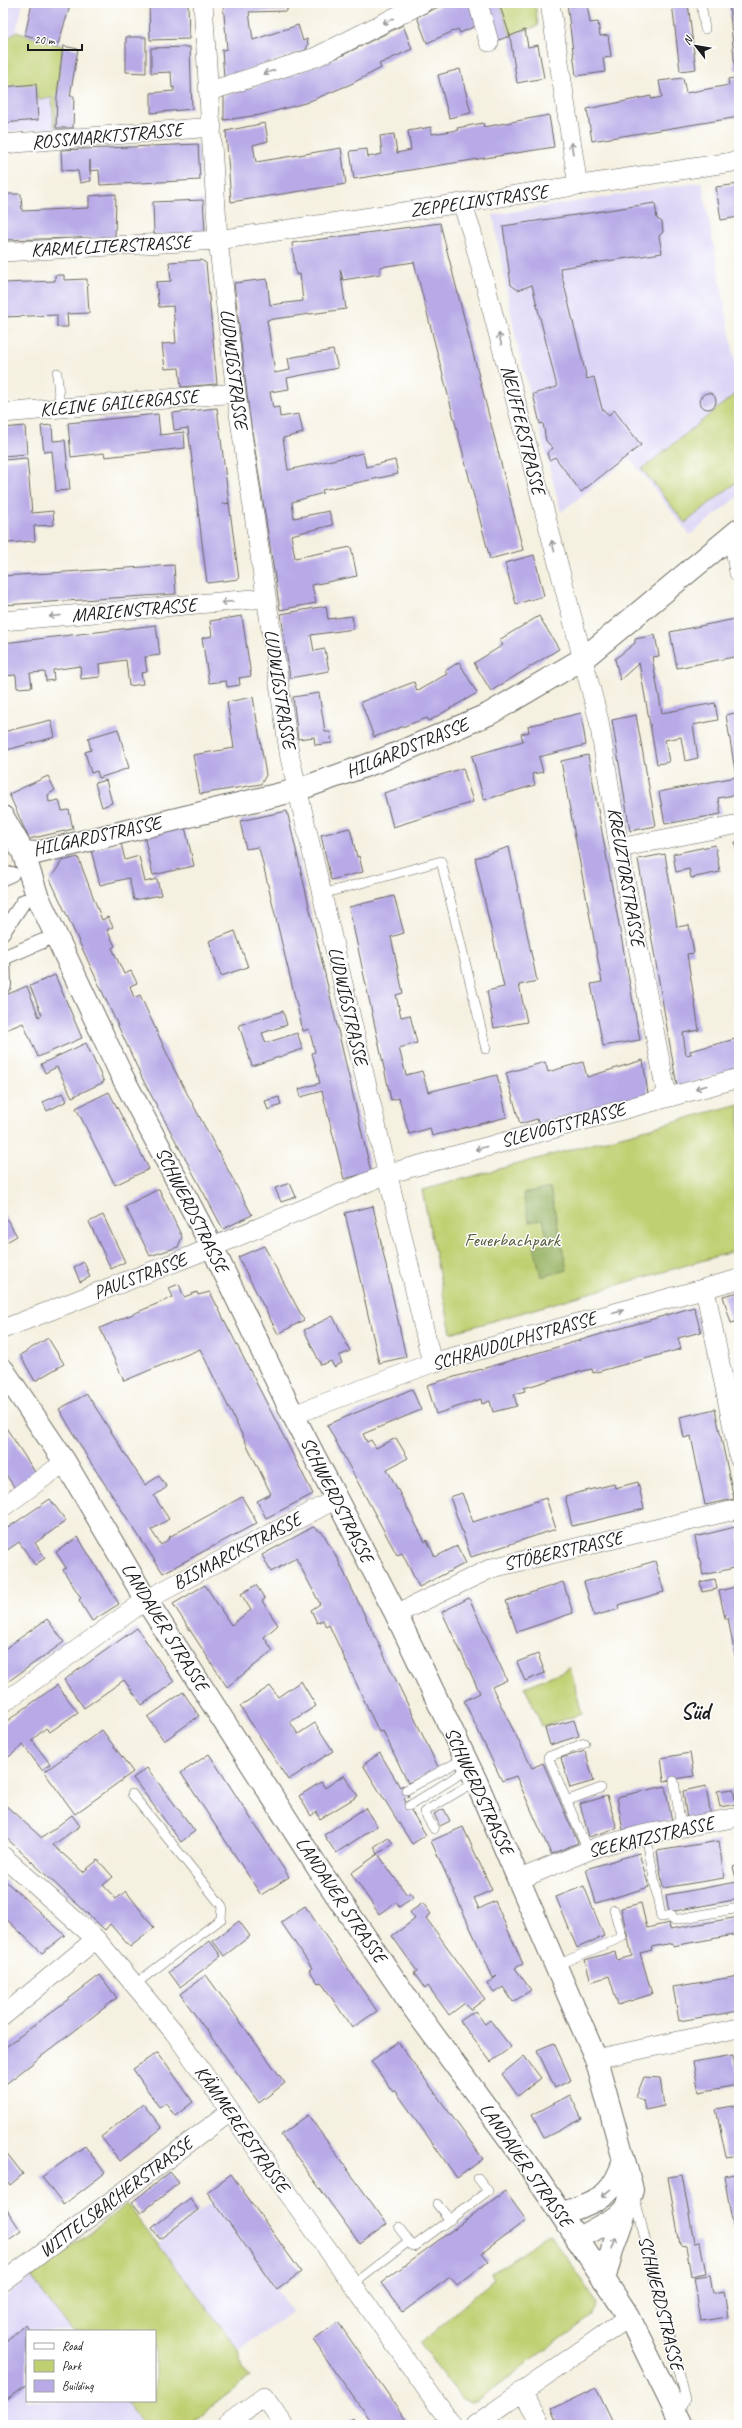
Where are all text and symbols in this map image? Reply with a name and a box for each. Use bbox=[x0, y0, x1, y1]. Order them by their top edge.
one-way arrow bbox=[382, 18, 394, 25]
scale bar bbox=[28, 26, 82, 52]
north arrow bbox=[676, 26, 716, 66]
text: 20 m bbox=[34, 32, 56, 48]
text: N bbox=[680, 32, 696, 47]
one-way arrow bbox=[262, 69, 275, 76]
street label: ROSSMARKTSTRASSE bbox=[31, 117, 186, 155]
one-way arrow bbox=[568, 142, 576, 155]
street label: ZEPPELINSTRASSE bbox=[409, 179, 552, 223]
street label: KARMELITERSTRASSE bbox=[30, 230, 194, 262]
street label: LUDWIGSTRASSE bbox=[215, 308, 254, 433]
one-way arrow bbox=[495, 333, 503, 346]
street label: NEUFFERSTRASSE bbox=[495, 363, 551, 500]
street label: KLEINE GAILERGASSE bbox=[39, 384, 202, 422]
one-way arrow bbox=[548, 540, 556, 553]
street label: MARIENSTRASSE bbox=[71, 592, 200, 627]
one-way arrow bbox=[221, 598, 234, 605]
one-way arrow bbox=[49, 613, 62, 620]
street label: LUDWIGSTRASSE bbox=[259, 628, 302, 753]
street label: HILGARDSTRASSE bbox=[342, 711, 475, 784]
street label: KREUZTORSTRASSE bbox=[602, 806, 650, 951]
street label: HILGARDSTRASSE bbox=[31, 810, 166, 861]
street label: LUDWIGSTRASSE bbox=[323, 945, 374, 1070]
one-way arrow bbox=[695, 1084, 708, 1092]
street label: SLEVOGTSTRASSE bbox=[498, 1096, 630, 1153]
street label: SCHWERDSTRASSE bbox=[150, 1143, 235, 1279]
one-way arrow bbox=[475, 1145, 488, 1152]
park label: Feuerbachpark bbox=[464, 1228, 562, 1252]
street label: PAULSTRASSE bbox=[90, 1246, 193, 1305]
street label: SCHRAUDOLPHSTRASSE bbox=[429, 1305, 602, 1376]
one-way arrow bbox=[611, 1308, 624, 1316]
street label: SCHWERDSTRASSE bbox=[295, 1433, 380, 1569]
street label: BISMARCKSTRASSE bbox=[169, 1506, 308, 1595]
street label: STÖBERSTRASSE bbox=[501, 1525, 627, 1576]
street label: LANDAUER STRASSE bbox=[116, 1558, 215, 1698]
district label: Süd bbox=[680, 1697, 713, 1726]
street label: SCHWERDSTRASSE bbox=[439, 1723, 520, 1861]
street label: SEEKATZSTRASSE bbox=[586, 1810, 719, 1863]
street label: LANDAUER STRASSE bbox=[290, 1833, 393, 1970]
street label: KÄMMERERSTRASSE bbox=[189, 2061, 296, 2200]
street label: LANDAUER STRASSE bbox=[474, 2098, 579, 2234]
street label: WITTELSBACHERSTRASSE bbox=[34, 2130, 200, 2263]
one-way arrow bbox=[600, 2189, 611, 2197]
street label: SCHWERDSTRASSE bbox=[633, 2233, 690, 2375]
one-way arrow bbox=[611, 2236, 618, 2249]
legend bbox=[26, 2330, 156, 2402]
text: Road bbox=[62, 2338, 84, 2354]
text: Park bbox=[62, 2358, 83, 2374]
text: Building bbox=[62, 2378, 94, 2394]

